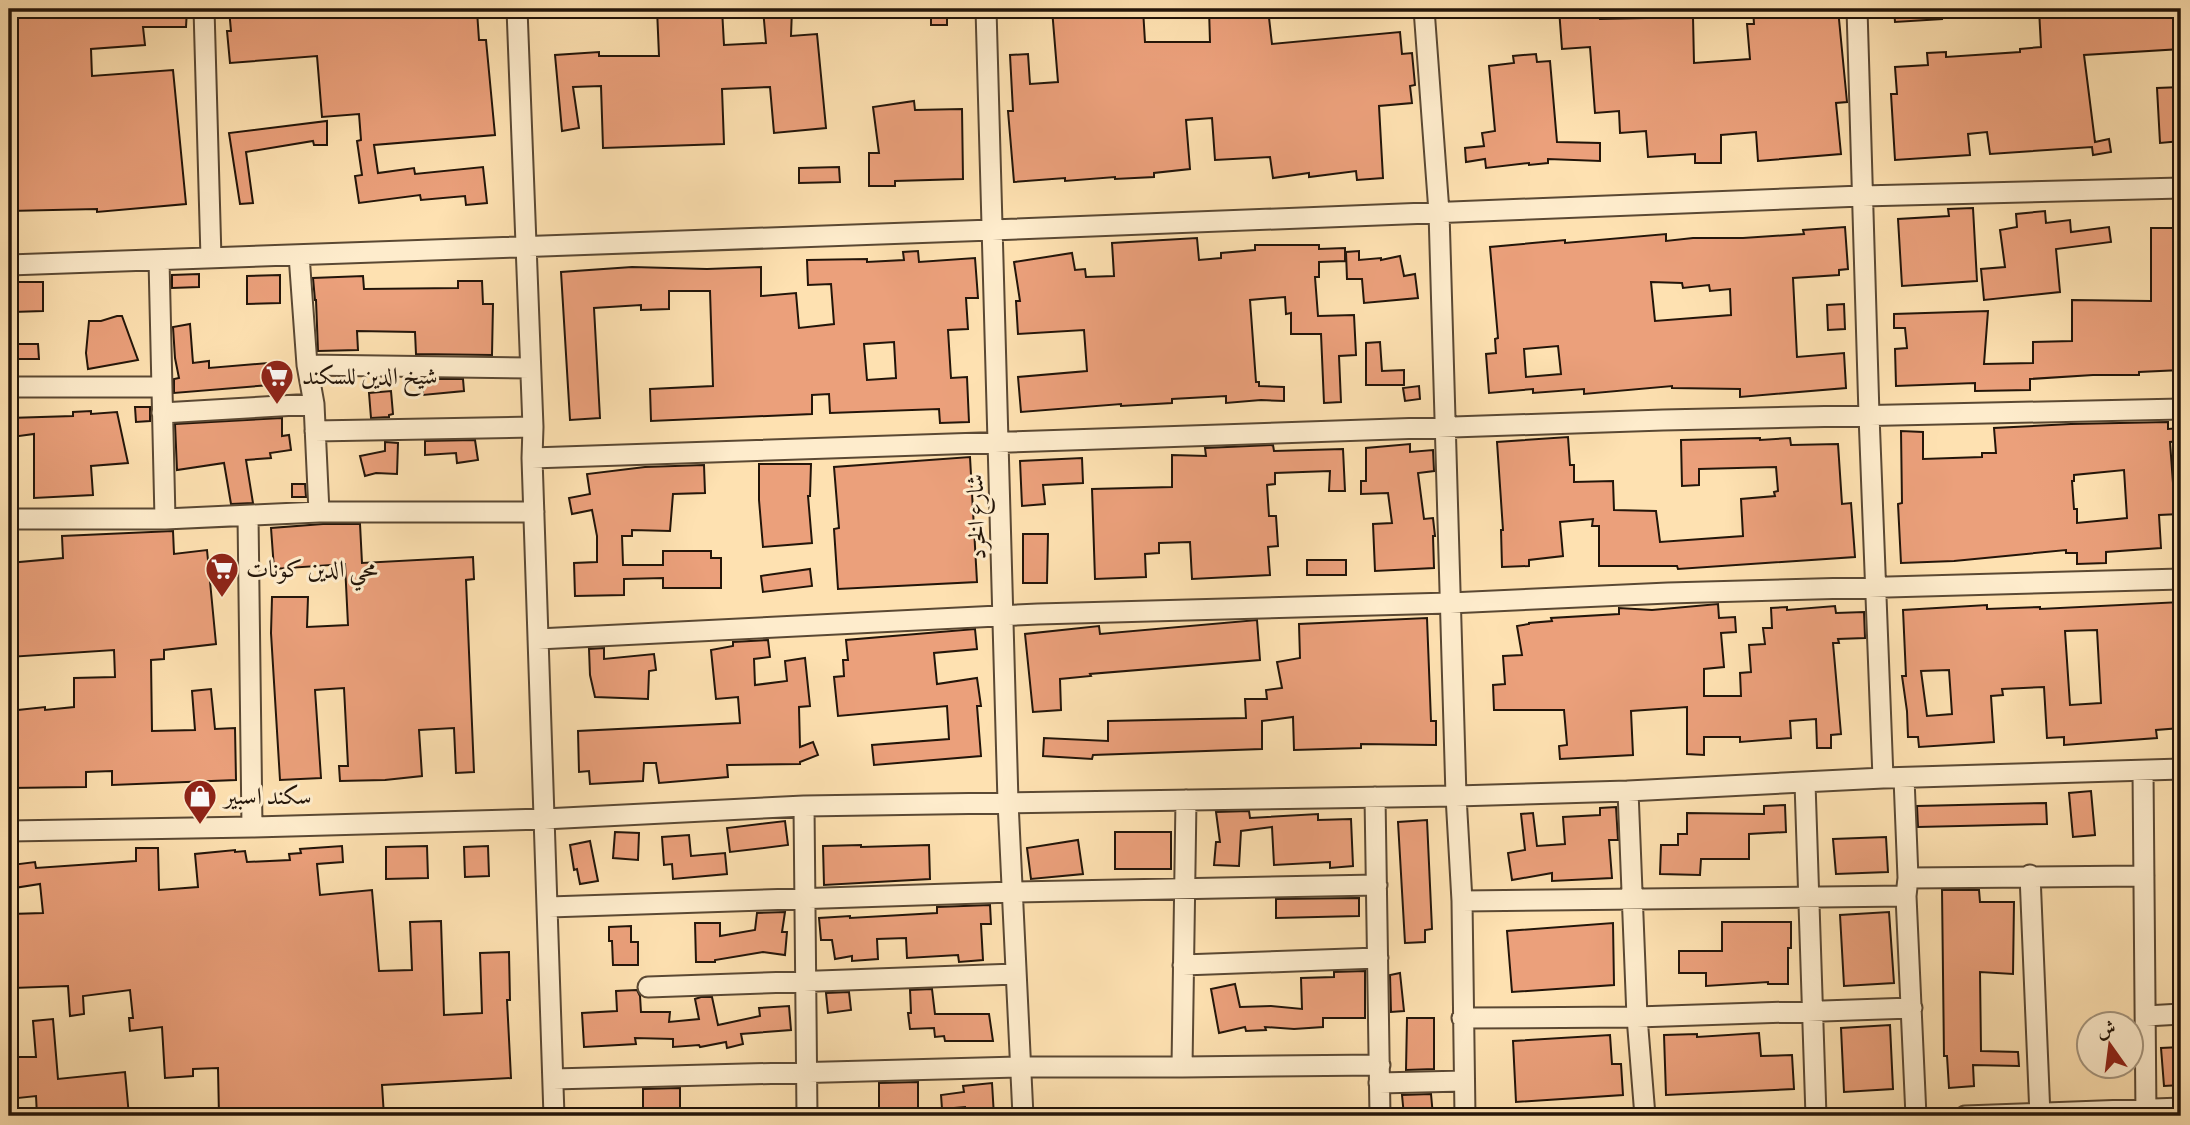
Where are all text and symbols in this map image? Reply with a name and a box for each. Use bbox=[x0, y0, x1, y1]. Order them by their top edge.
supermarket icon: شيخ الدين للسكند bbox=[258, 357, 296, 406]
place label: شيخ الدين للسكند bbox=[302, 360, 438, 397]
street label: شارع الخرد bbox=[959, 473, 997, 560]
supermarket icon: محي الدين كونات bbox=[203, 550, 241, 599]
place label: محي الدين كونات bbox=[246, 553, 378, 592]
shop icon: سكند اسبير bbox=[181, 777, 219, 826]
place label: سكند اسبير bbox=[221, 780, 312, 812]
north arrow bbox=[2074, 1010, 2144, 1080]
text: ش bbox=[2094, 1015, 2118, 1044]

